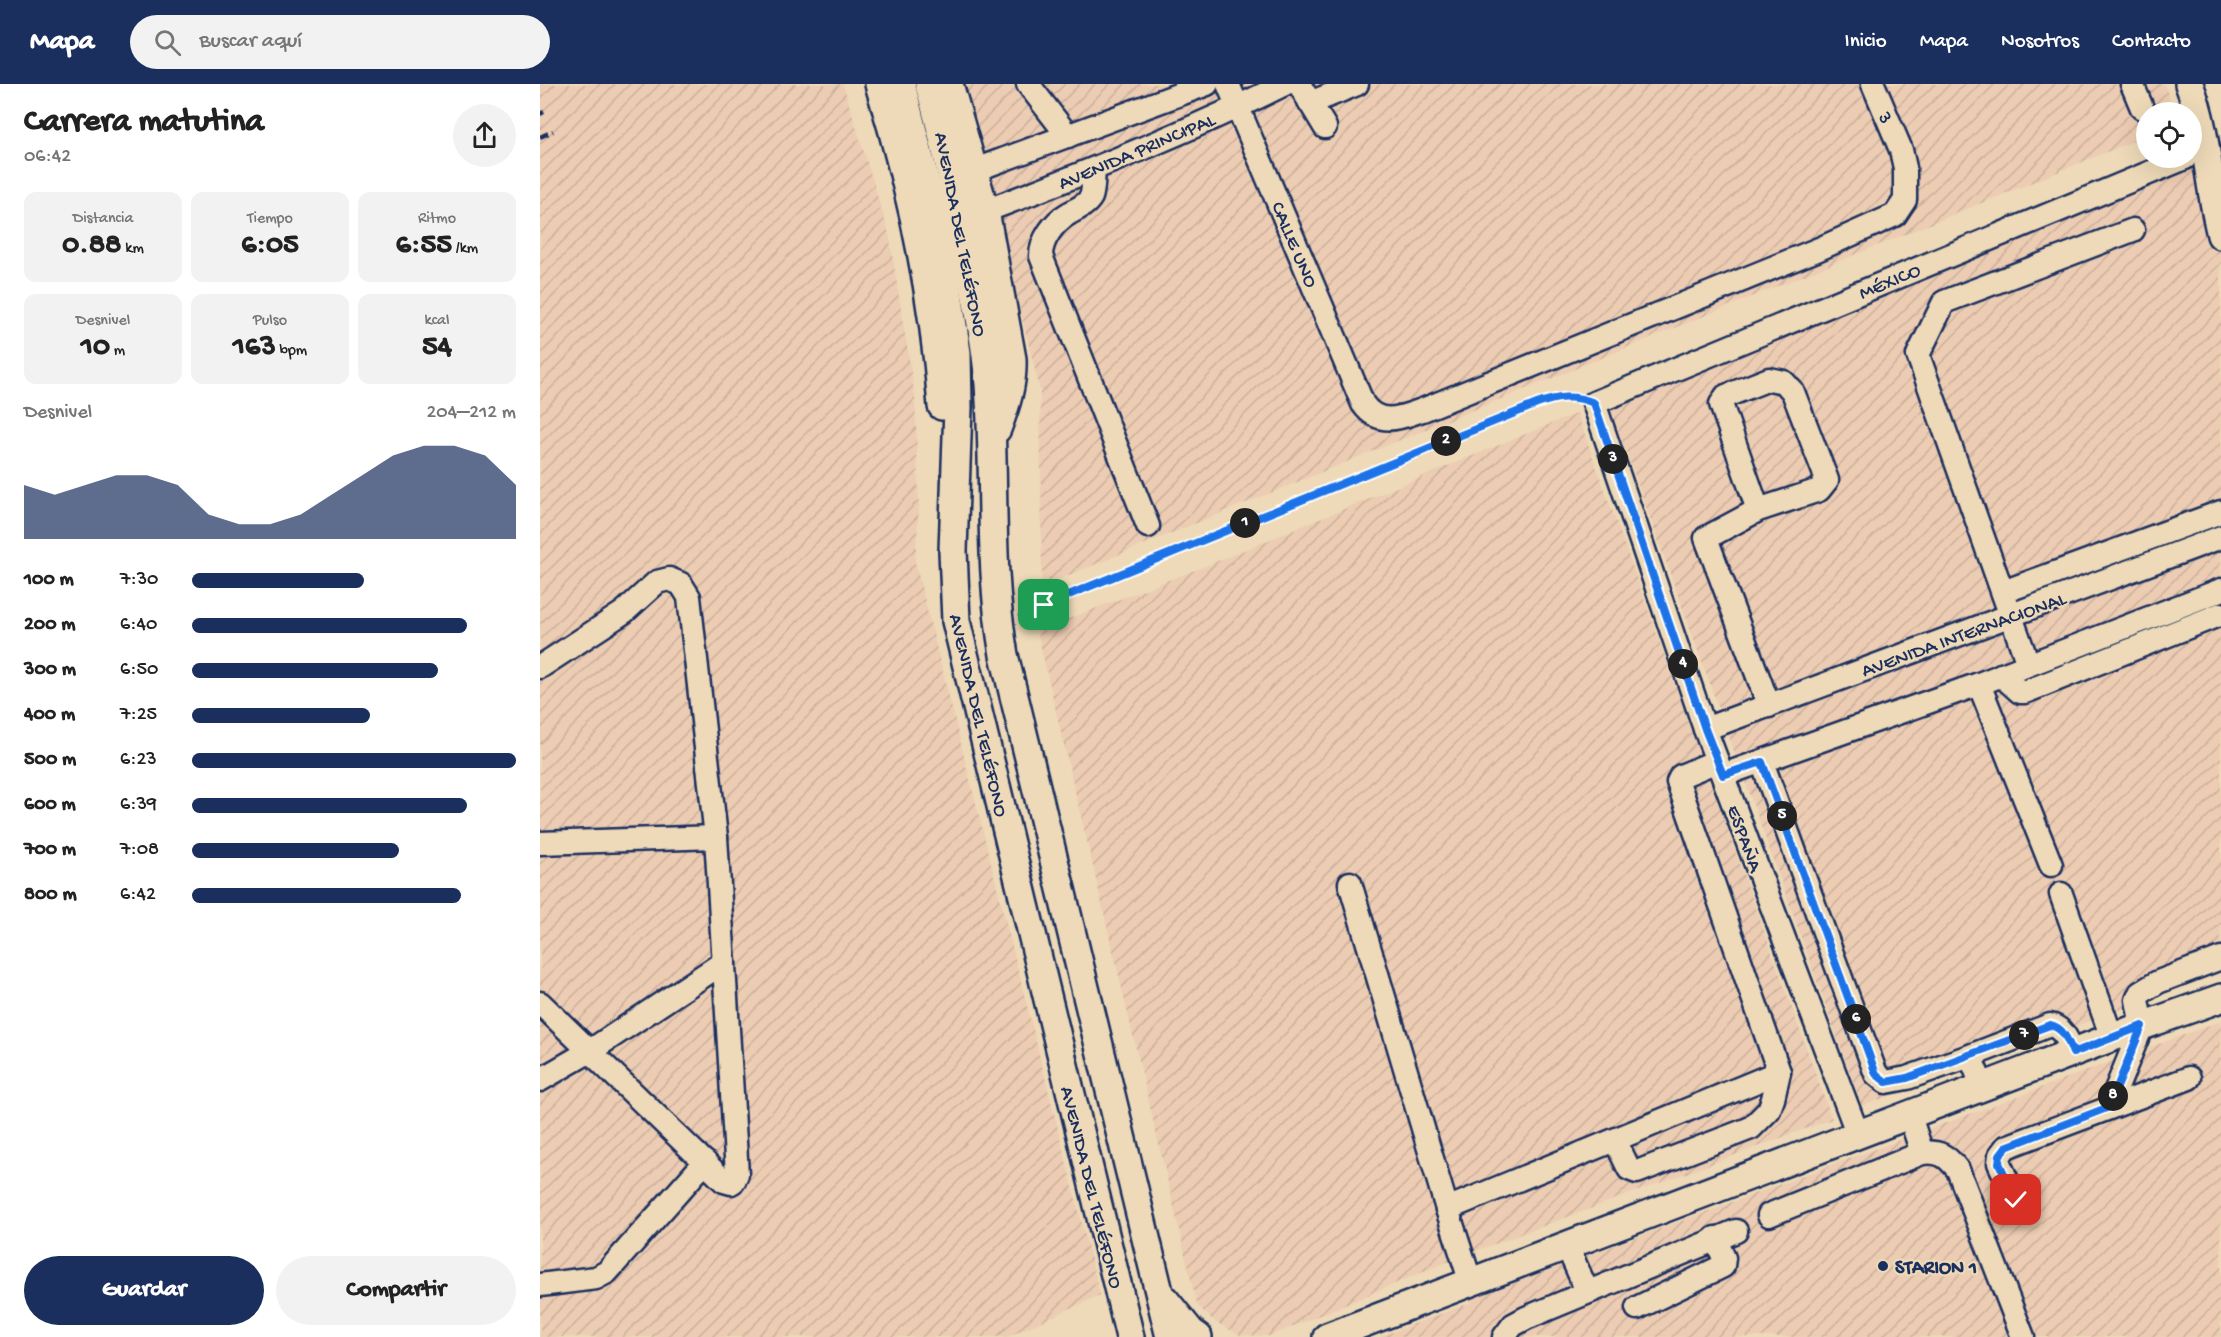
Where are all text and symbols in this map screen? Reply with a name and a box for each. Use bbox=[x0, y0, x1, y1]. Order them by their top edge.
search box bbox=[130, 15, 550, 69]
text: Mapa bbox=[30, 26, 94, 59]
icon: search bbox=[151, 26, 184, 59]
text: Buscar aquí bbox=[199, 29, 302, 55]
text: Inicio bbox=[1845, 30, 1887, 55]
text: Mapa bbox=[1920, 30, 1968, 55]
text: Nosotros bbox=[2001, 30, 2079, 55]
text: Contacto bbox=[2112, 30, 2191, 55]
map controls bbox=[2136, 102, 2202, 168]
button: locate bbox=[2136, 102, 2202, 168]
text: Carrera matutina bbox=[24, 104, 264, 142]
button: share bbox=[453, 104, 516, 167]
street label: 3 bbox=[1871, 108, 1896, 128]
street label: AVENIDA PRINCIPAL bbox=[1056, 110, 1220, 197]
street label: AVENIDA DEL TELÉFONO bbox=[927, 130, 991, 339]
text: 06:42 bbox=[24, 146, 71, 169]
street label: CALLE UNO bbox=[1264, 199, 1321, 292]
text: Distancia bbox=[73, 210, 133, 229]
text: Tiempo bbox=[247, 210, 293, 229]
text: Ritmo bbox=[418, 210, 456, 229]
text: 0.88 bbox=[62, 229, 122, 264]
text: 6:05 bbox=[241, 229, 299, 264]
text: 6:55 bbox=[396, 229, 452, 264]
text: km bbox=[122, 240, 144, 259]
text: /km bbox=[452, 240, 478, 259]
street label: MÉXICO bbox=[1856, 259, 1925, 306]
text: Desnivel bbox=[76, 312, 130, 331]
text: Pulso bbox=[253, 312, 287, 331]
text: kcal bbox=[425, 312, 449, 331]
text: 10 bbox=[81, 331, 110, 366]
text: 163 bbox=[233, 331, 276, 366]
text: 54 bbox=[422, 331, 452, 366]
text: m bbox=[110, 342, 125, 361]
text: bpm bbox=[276, 342, 307, 361]
text: Desnivel bbox=[24, 402, 92, 425]
text: 204–212 m bbox=[426, 402, 516, 425]
pin: 2 bbox=[1431, 426, 1461, 456]
text: 2 bbox=[1442, 431, 1450, 450]
pin: 3 bbox=[1598, 444, 1628, 474]
text: 3 bbox=[1609, 449, 1617, 468]
pin: 1 bbox=[1230, 508, 1260, 538]
text: 1 bbox=[1242, 513, 1248, 532]
text: 100 m bbox=[24, 569, 74, 592]
text: 7:30 bbox=[120, 569, 158, 592]
pin bbox=[1018, 579, 1069, 630]
icon: arrive bbox=[1027, 588, 1060, 621]
street label: AVENIDA INTERNACIONAL bbox=[1859, 588, 2070, 684]
street label: AVENIDA DEL TELÉFONO bbox=[942, 612, 1012, 820]
text: 200 m bbox=[24, 614, 75, 637]
text: 6:40 bbox=[120, 614, 157, 637]
pin: 4 bbox=[1668, 649, 1698, 679]
text: 4 bbox=[1679, 654, 1687, 673]
text: 300 m bbox=[24, 659, 76, 682]
text: 6:50 bbox=[120, 659, 158, 682]
text: 400 m bbox=[24, 704, 75, 727]
text: 7:25 bbox=[120, 704, 157, 727]
text: 500 m bbox=[24, 749, 76, 772]
text: 6:23 bbox=[120, 749, 157, 772]
text: 600 m bbox=[24, 794, 76, 817]
text: 6:39 bbox=[120, 794, 157, 817]
pin: 5 bbox=[1767, 801, 1797, 831]
street label: ESPAÑA bbox=[1720, 803, 1766, 877]
text: 5 bbox=[1778, 806, 1786, 825]
text: 700 m bbox=[24, 839, 76, 862]
text: 7:08 bbox=[120, 839, 159, 862]
text: 800 m bbox=[24, 884, 77, 907]
text: 6:42 bbox=[120, 884, 156, 907]
pin: 6 bbox=[1841, 1004, 1871, 1034]
text: 6 bbox=[1852, 1009, 1860, 1028]
pin: 7 bbox=[2009, 1020, 2039, 1050]
text: 7 bbox=[2020, 1025, 2028, 1044]
pin: 8 bbox=[2098, 1081, 2128, 1111]
street label: AVENIDA DEL TELÉFONO bbox=[1053, 1084, 1127, 1291]
text: 8 bbox=[2109, 1086, 2117, 1105]
pin bbox=[1990, 1174, 2041, 1225]
icon: check bbox=[1999, 1183, 2032, 1216]
button: Guardar bbox=[24, 1256, 264, 1325]
button: Compartir bbox=[276, 1256, 516, 1325]
place label: STARION 1 bbox=[1895, 1258, 1977, 1281]
marker: STARION 1 bbox=[1876, 1259, 1890, 1273]

